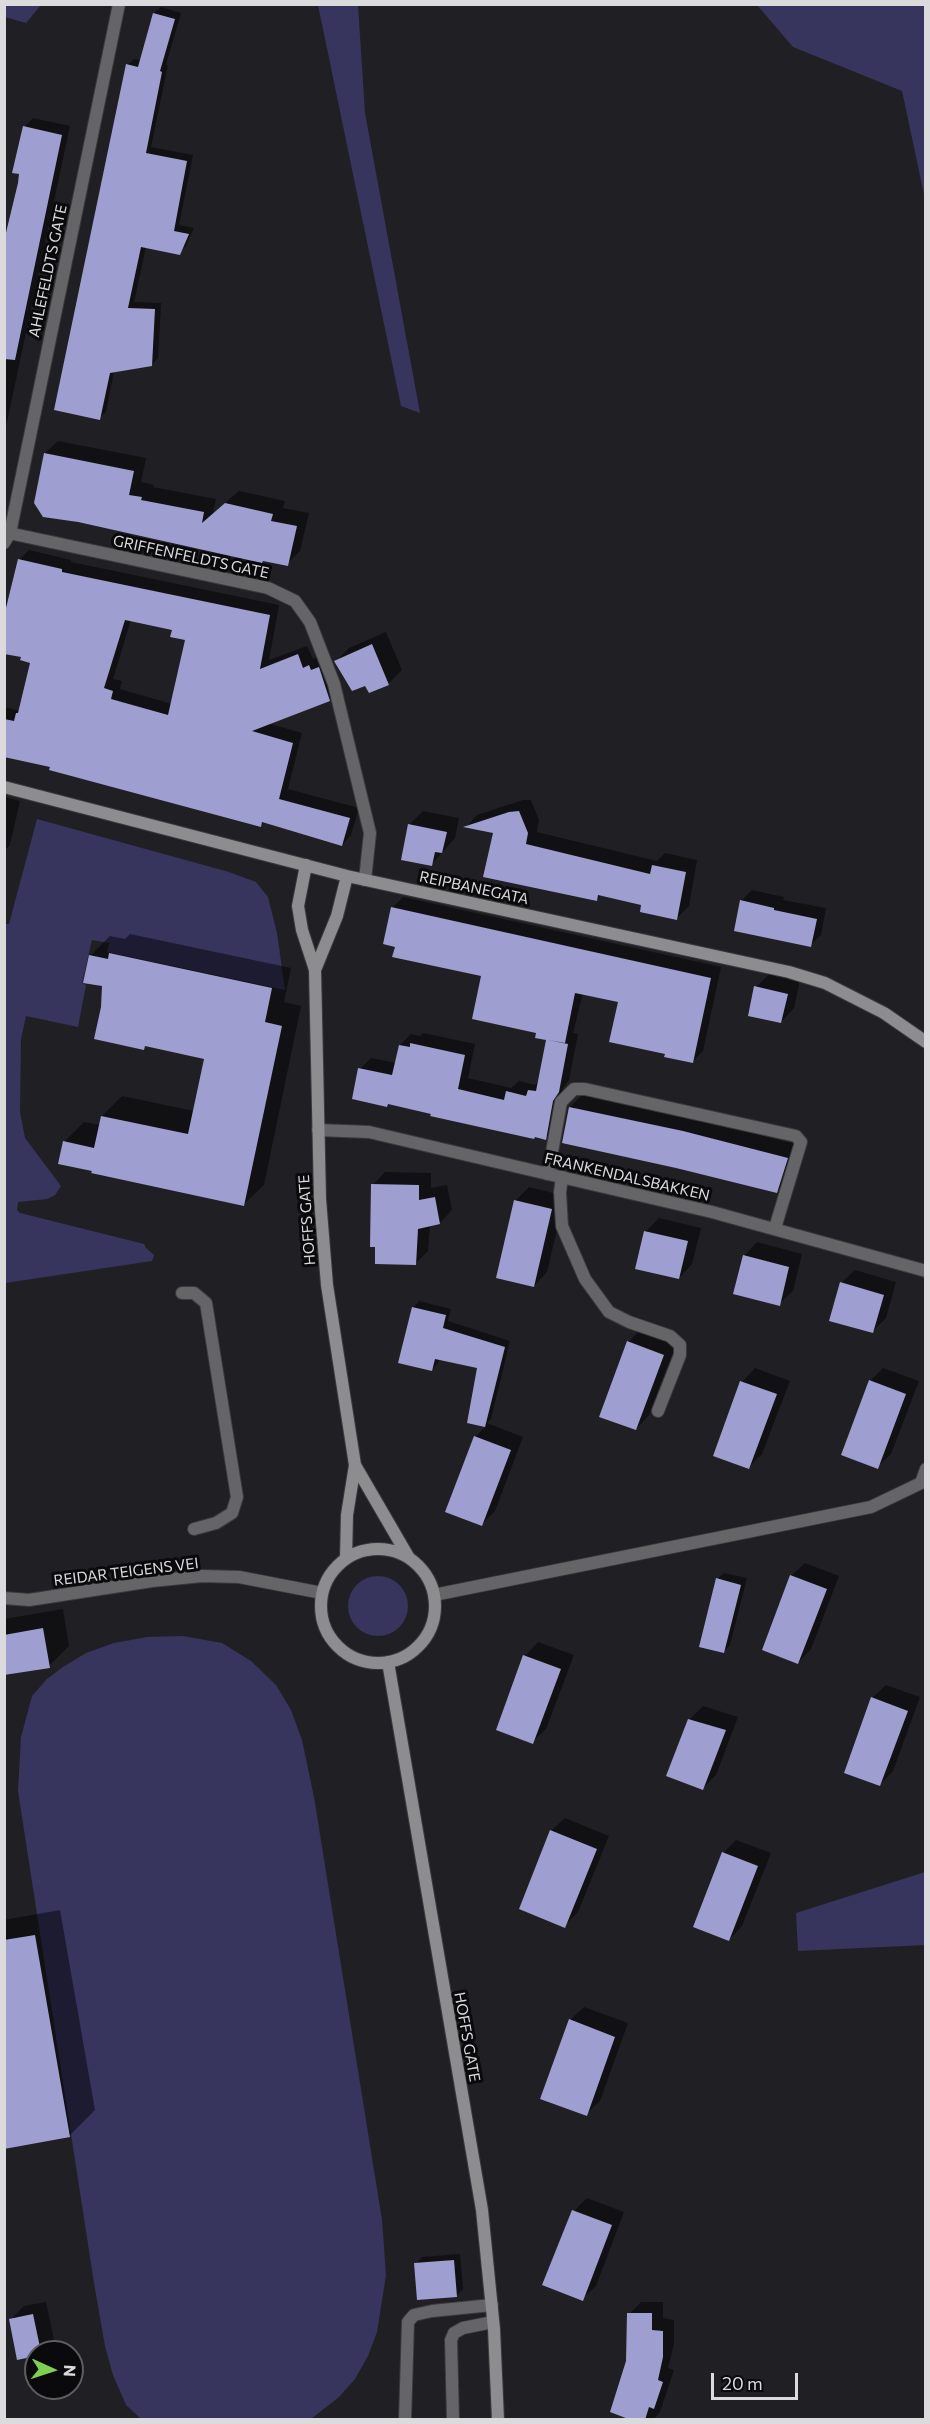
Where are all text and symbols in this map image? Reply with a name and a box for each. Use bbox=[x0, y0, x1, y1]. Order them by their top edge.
street label: AHLEFELDTS GATE bbox=[25, 203, 71, 339]
street label: GRIFFENFELDTS GATE bbox=[111, 532, 271, 582]
street label: REIPBANEGATA bbox=[418, 868, 530, 908]
street label: FRANKENDALSBAKKEN bbox=[543, 1149, 711, 1205]
street label: HOFFS GATE bbox=[295, 1174, 319, 1266]
street label: REIDAR TEIGENS VEI bbox=[52, 1554, 200, 1590]
street label: HOFFS GATE bbox=[450, 1991, 484, 2083]
north arrow bbox=[24, 2340, 84, 2400]
scale bar bbox=[714, 2361, 801, 2399]
text: N bbox=[61, 2364, 80, 2377]
text: 20 m bbox=[722, 2372, 763, 2394]

